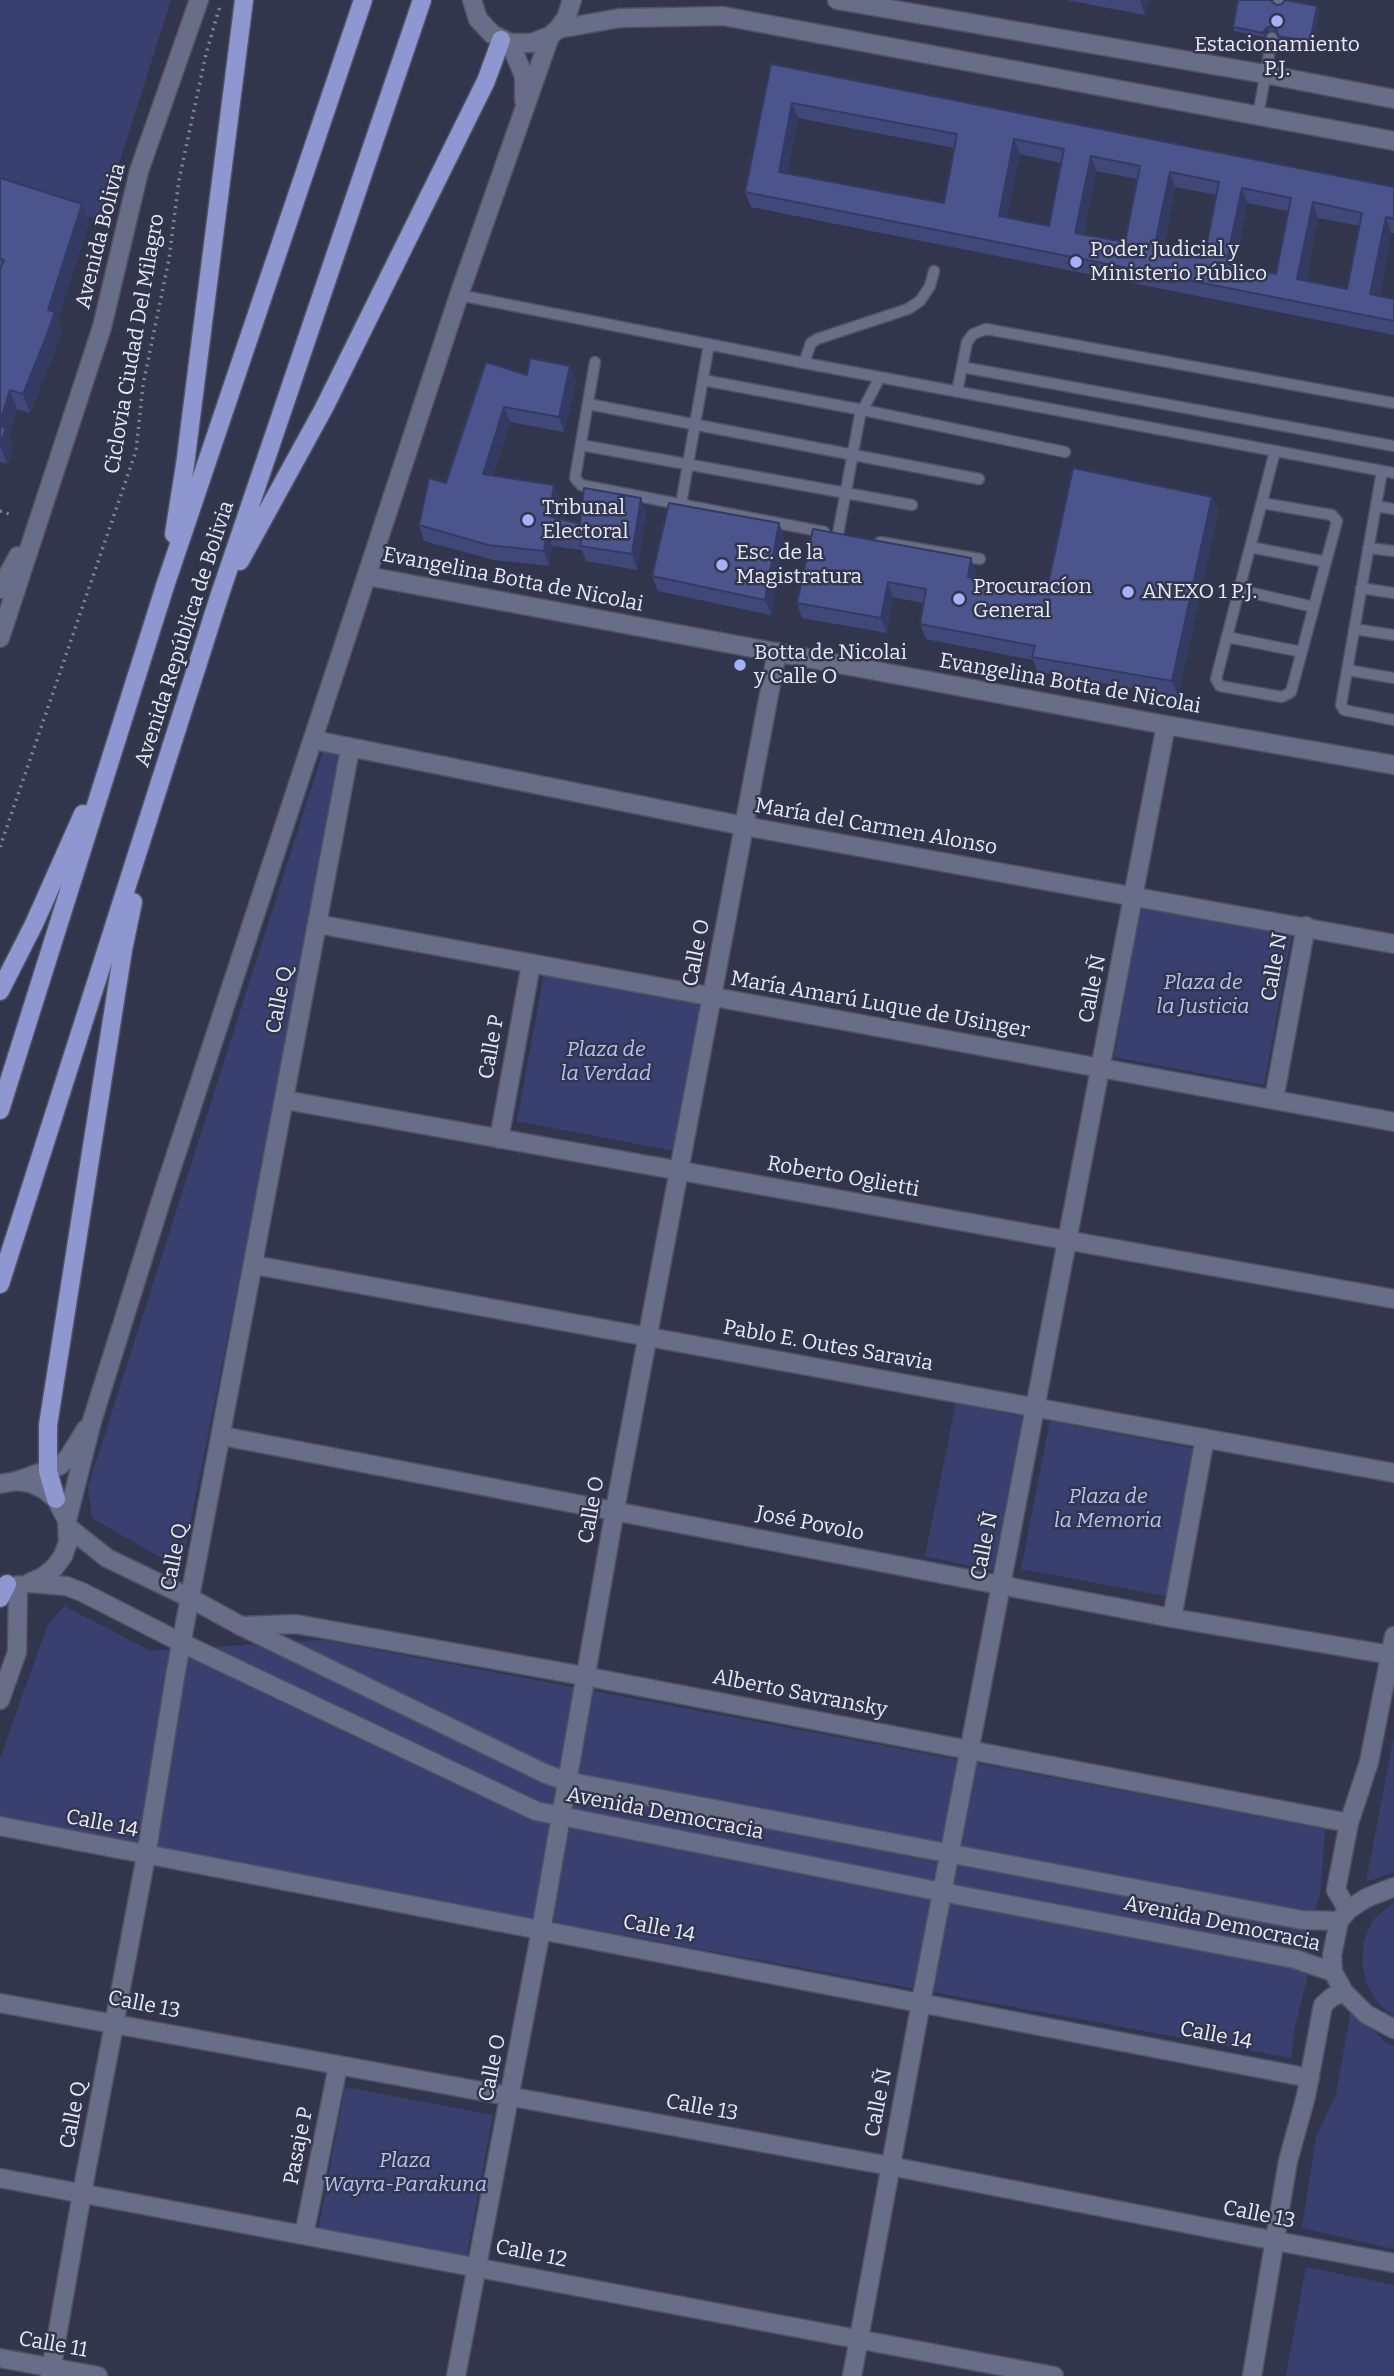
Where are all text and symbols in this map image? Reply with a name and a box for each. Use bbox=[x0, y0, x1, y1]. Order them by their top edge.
marker: Estacionamiento P.J. bbox=[1269, 13, 1285, 29]
place label: Estacionamiento P.J. bbox=[1194, 32, 1360, 82]
street label: Avenida Bolivia bbox=[71, 161, 131, 311]
street label: Ciclovia Ciudad Del Milagro bbox=[100, 212, 170, 476]
place label: Poder Judicial y Ministerio Público bbox=[1090, 237, 1267, 287]
marker: Poder Judicial y Ministerio Público bbox=[1068, 254, 1084, 270]
place label: Tribunal Electoral bbox=[542, 495, 629, 545]
street label: Avenida República de Bolivia bbox=[130, 498, 240, 770]
marker: Tribunal Electoral bbox=[520, 512, 536, 528]
place label: Esc. de la Magistratura bbox=[736, 540, 862, 590]
street label: Evangelina Botta de Nicolai bbox=[380, 542, 646, 618]
marker: Esc. de la Magistratura bbox=[714, 557, 730, 573]
place label: Procuracíon General bbox=[973, 574, 1092, 624]
place label: ANEXO 1 P.J. bbox=[1142, 579, 1257, 605]
marker: ANEXO 1 P.J. bbox=[1120, 584, 1136, 600]
marker: Procuracíon General bbox=[951, 591, 967, 607]
place label: Botta de Nicolai y Calle O bbox=[754, 640, 907, 690]
street label: Evangelina Botta de Nicolai bbox=[937, 649, 1203, 719]
marker: Botta de Nicolai y Calle O bbox=[732, 657, 748, 673]
street label: María del Carmen Alonso bbox=[753, 793, 999, 861]
street label: Calle O bbox=[678, 917, 716, 989]
street label: Calle N bbox=[1257, 931, 1293, 1003]
street label: Calle Ñ bbox=[1074, 953, 1112, 1025]
street label: Calle Q bbox=[261, 964, 299, 1036]
street label: María Amarú Luque de Usinger bbox=[728, 966, 1032, 1044]
park label: Plaza de la Justicia bbox=[1157, 970, 1249, 1020]
street label: Calle P bbox=[474, 1013, 510, 1081]
park label: Plaza de la Verdad bbox=[561, 1037, 651, 1087]
street label: Roberto Oglietti bbox=[765, 1151, 921, 1203]
street label: Pablo E. Outes Saravia bbox=[721, 1315, 935, 1377]
street label: Calle O bbox=[574, 1474, 610, 1546]
park label: Plaza de la Memoria bbox=[1054, 1484, 1162, 1534]
street label: José Povolo bbox=[754, 1501, 866, 1547]
street label: Calle Ñ bbox=[966, 1510, 1004, 1582]
street label: Calle Q bbox=[156, 1521, 194, 1593]
street label: Alberto Savransky bbox=[710, 1665, 890, 1723]
street label: Avenida Democracia bbox=[564, 1783, 766, 1845]
street label: Calle 14 bbox=[64, 1805, 140, 1843]
street label: Avenida Democracia bbox=[1121, 1891, 1323, 1957]
street label: Calle 14 bbox=[621, 1910, 697, 1948]
street label: Calle 13 bbox=[106, 1986, 182, 2024]
street label: Calle 14 bbox=[1178, 2017, 1254, 2055]
street label: Calle O bbox=[474, 2032, 512, 2104]
street label: Calle Ñ bbox=[860, 2067, 898, 2139]
street label: Calle Q bbox=[55, 2079, 93, 2151]
street label: Calle 13 bbox=[664, 2089, 740, 2127]
street label: Pasaje P bbox=[279, 2105, 319, 2187]
park label: Plaza Wayra-Parakuna bbox=[323, 2148, 487, 2198]
street label: Calle 13 bbox=[1221, 2196, 1297, 2234]
street label: Calle 12 bbox=[493, 2235, 569, 2273]
street label: Calle 11 bbox=[17, 2327, 89, 2363]

